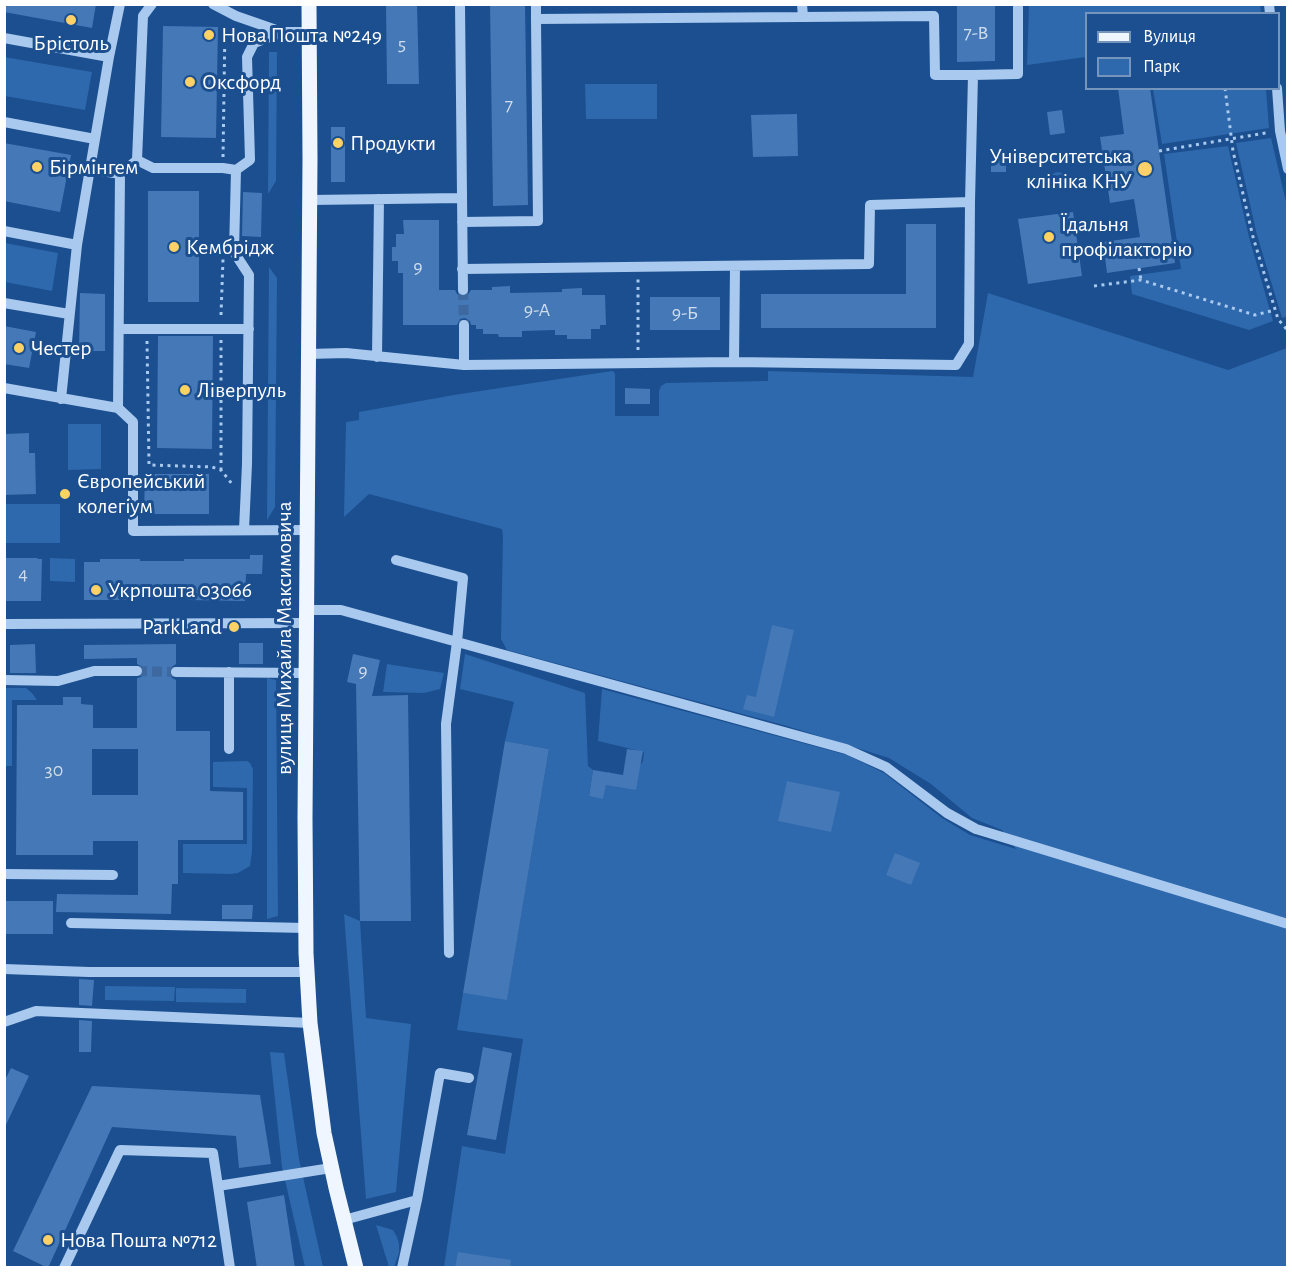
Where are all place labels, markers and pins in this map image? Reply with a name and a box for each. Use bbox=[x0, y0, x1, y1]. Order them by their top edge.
marker: Брістоль bbox=[64, 13, 78, 27]
place label: Нова Пошта №249 bbox=[221, 22, 382, 48]
marker: Нова Пошта №249 bbox=[202, 28, 216, 42]
place label: Брістоль bbox=[33, 30, 109, 56]
place label: Оксфорд bbox=[202, 69, 281, 95]
marker: Оксфорд bbox=[183, 75, 197, 89]
place label: Продукти bbox=[350, 130, 436, 156]
marker: Продукти bbox=[331, 136, 345, 150]
place label: Університетська клініка КНУ bbox=[989, 143, 1132, 194]
place label: Бірмінгем bbox=[49, 154, 138, 180]
marker: Бірмінгем bbox=[30, 160, 44, 174]
marker: Університетська клініка КНУ bbox=[1136, 160, 1154, 178]
place label: Їдальня профілакторію bbox=[1061, 211, 1192, 262]
marker: Їдальня профілакторію bbox=[1042, 230, 1056, 244]
place label: Кембрідж bbox=[186, 234, 274, 260]
marker: Кембрідж bbox=[167, 240, 181, 254]
place label: Честер bbox=[31, 335, 91, 361]
marker: Честер bbox=[12, 341, 26, 355]
place label: Ліверпуль bbox=[197, 377, 286, 403]
marker: Ліверпуль bbox=[178, 383, 192, 397]
place label: Європейський колегіум bbox=[77, 468, 205, 520]
marker: Європейський колегіум bbox=[58, 487, 72, 501]
place label: Укрпошта 03066 bbox=[108, 577, 252, 603]
marker: Укрпошта 03066 bbox=[89, 583, 103, 597]
place label: ParkLand bbox=[142, 614, 222, 640]
marker: ParkLand bbox=[227, 620, 241, 634]
place label: Нова Пошта №712 bbox=[60, 1227, 217, 1253]
marker: Нова Пошта №712 bbox=[41, 1233, 55, 1247]

